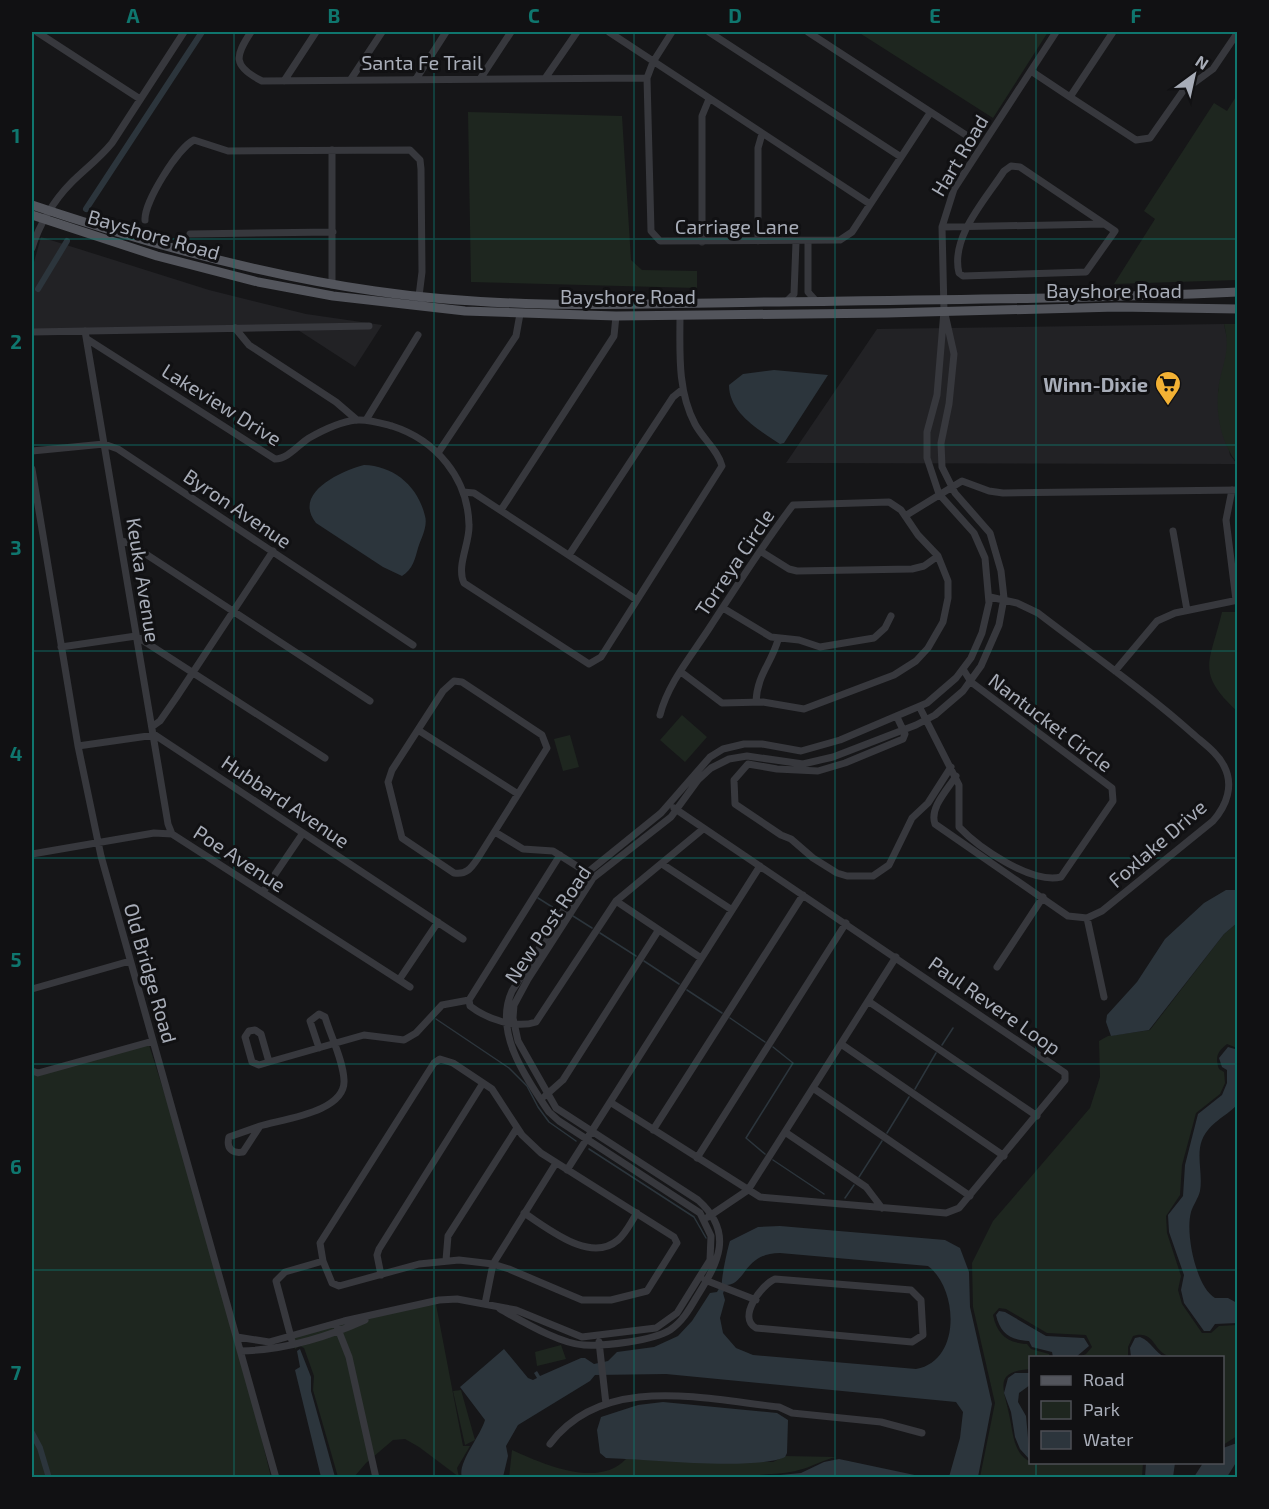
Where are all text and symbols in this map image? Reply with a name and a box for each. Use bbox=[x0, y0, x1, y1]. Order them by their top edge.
text: A bbox=[126, 3, 140, 27]
text: B bbox=[328, 3, 340, 27]
text: C bbox=[528, 3, 540, 27]
text: D bbox=[728, 3, 742, 27]
text: E bbox=[929, 3, 941, 27]
text: F bbox=[1130, 3, 1142, 27]
north arrow bbox=[1164, 45, 1224, 105]
street label: Santa Fe Trail bbox=[361, 50, 483, 74]
text: N bbox=[1192, 51, 1212, 73]
street label: Hart Road bbox=[925, 110, 993, 200]
text: 1 bbox=[12, 123, 20, 147]
street label: Bayshore Road bbox=[85, 204, 223, 264]
street label: Carriage Lane bbox=[675, 214, 799, 238]
street label: Bayshore Road bbox=[1046, 278, 1182, 302]
street label: Bayshore Road bbox=[560, 284, 696, 308]
text: 2 bbox=[10, 329, 22, 353]
street label: Lakeview Drive bbox=[158, 358, 286, 450]
supermarket icon: Winn-Dixie bbox=[1153, 369, 1183, 407]
place label: Winn-Dixie bbox=[1043, 372, 1148, 396]
street label: Byron Avenue bbox=[180, 463, 296, 553]
street label: Torreya Circle bbox=[689, 504, 779, 620]
street label: Keuka Avenue bbox=[122, 516, 166, 644]
text: 3 bbox=[10, 535, 22, 559]
street label: Nantucket Circle bbox=[984, 668, 1118, 776]
text: 4 bbox=[10, 741, 23, 765]
street label: Hubbard Avenue bbox=[218, 749, 354, 853]
street label: Foxlake Drive bbox=[1103, 794, 1211, 892]
street label: Poe Avenue bbox=[190, 819, 290, 897]
street label: New Post Road bbox=[499, 861, 595, 987]
street label: Old Bridge Road bbox=[120, 900, 182, 1046]
text: 5 bbox=[10, 947, 22, 971]
street label: Paul Revere Loop bbox=[924, 951, 1066, 1059]
text: 6 bbox=[10, 1154, 22, 1178]
legend bbox=[1029, 1356, 1224, 1464]
text: 7 bbox=[11, 1360, 22, 1384]
text: Road bbox=[1083, 1368, 1124, 1390]
text: Park bbox=[1083, 1398, 1120, 1420]
text: Water bbox=[1083, 1428, 1133, 1450]

